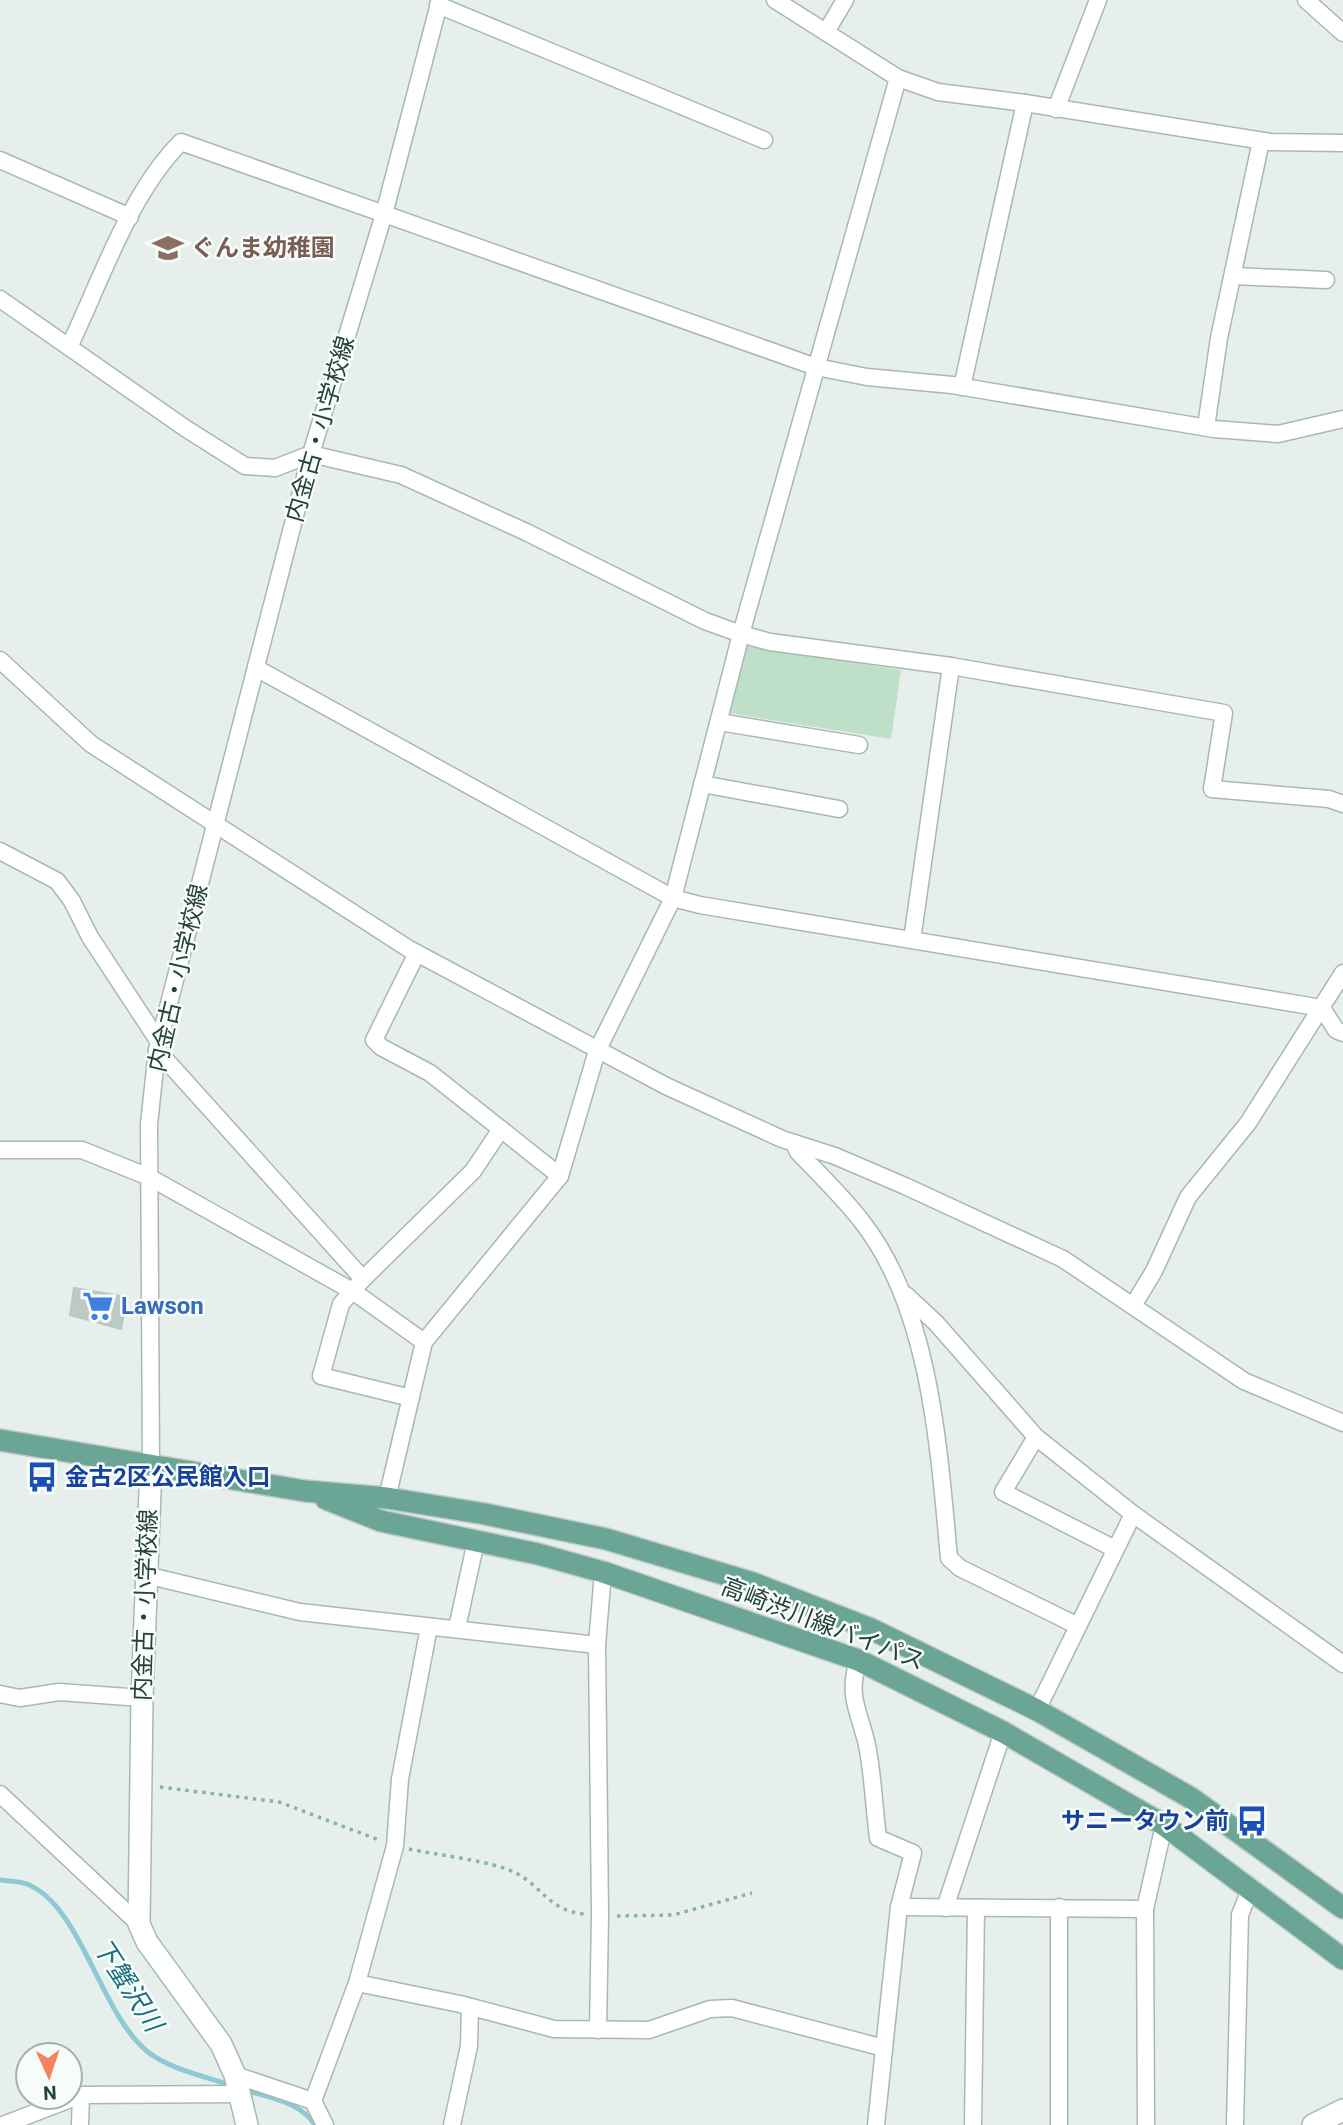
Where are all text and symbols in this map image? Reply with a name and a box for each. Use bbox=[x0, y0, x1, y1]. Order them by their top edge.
school or university icon: ぐんま幼稚園 bbox=[151, 231, 185, 265]
place label: ぐんま幼稚園 bbox=[191, 234, 335, 262]
street label: 内金古・小学校線 bbox=[280, 333, 360, 525]
street label: 内金古・小学校線 bbox=[143, 881, 213, 1075]
supermarket icon: Lawson bbox=[81, 1289, 115, 1323]
place label: Lawson bbox=[121, 1292, 204, 1320]
bus stop icon: 金古2区公民館入口 bbox=[25, 1460, 59, 1494]
place label: 金古2区公民館入口 bbox=[65, 1463, 271, 1491]
street label: 内金古・小学校線 bbox=[128, 1509, 162, 1701]
street label: 高崎渋川線バイパス bbox=[717, 1572, 929, 1676]
bus stop icon: サニータウン前 bbox=[1235, 1804, 1269, 1838]
place label: サニータウン前 bbox=[1061, 1807, 1229, 1835]
water label: 下蟹沢川 bbox=[87, 1933, 171, 2039]
north arrow bbox=[14, 2041, 84, 2111]
text: N bbox=[43, 2081, 57, 2104]

